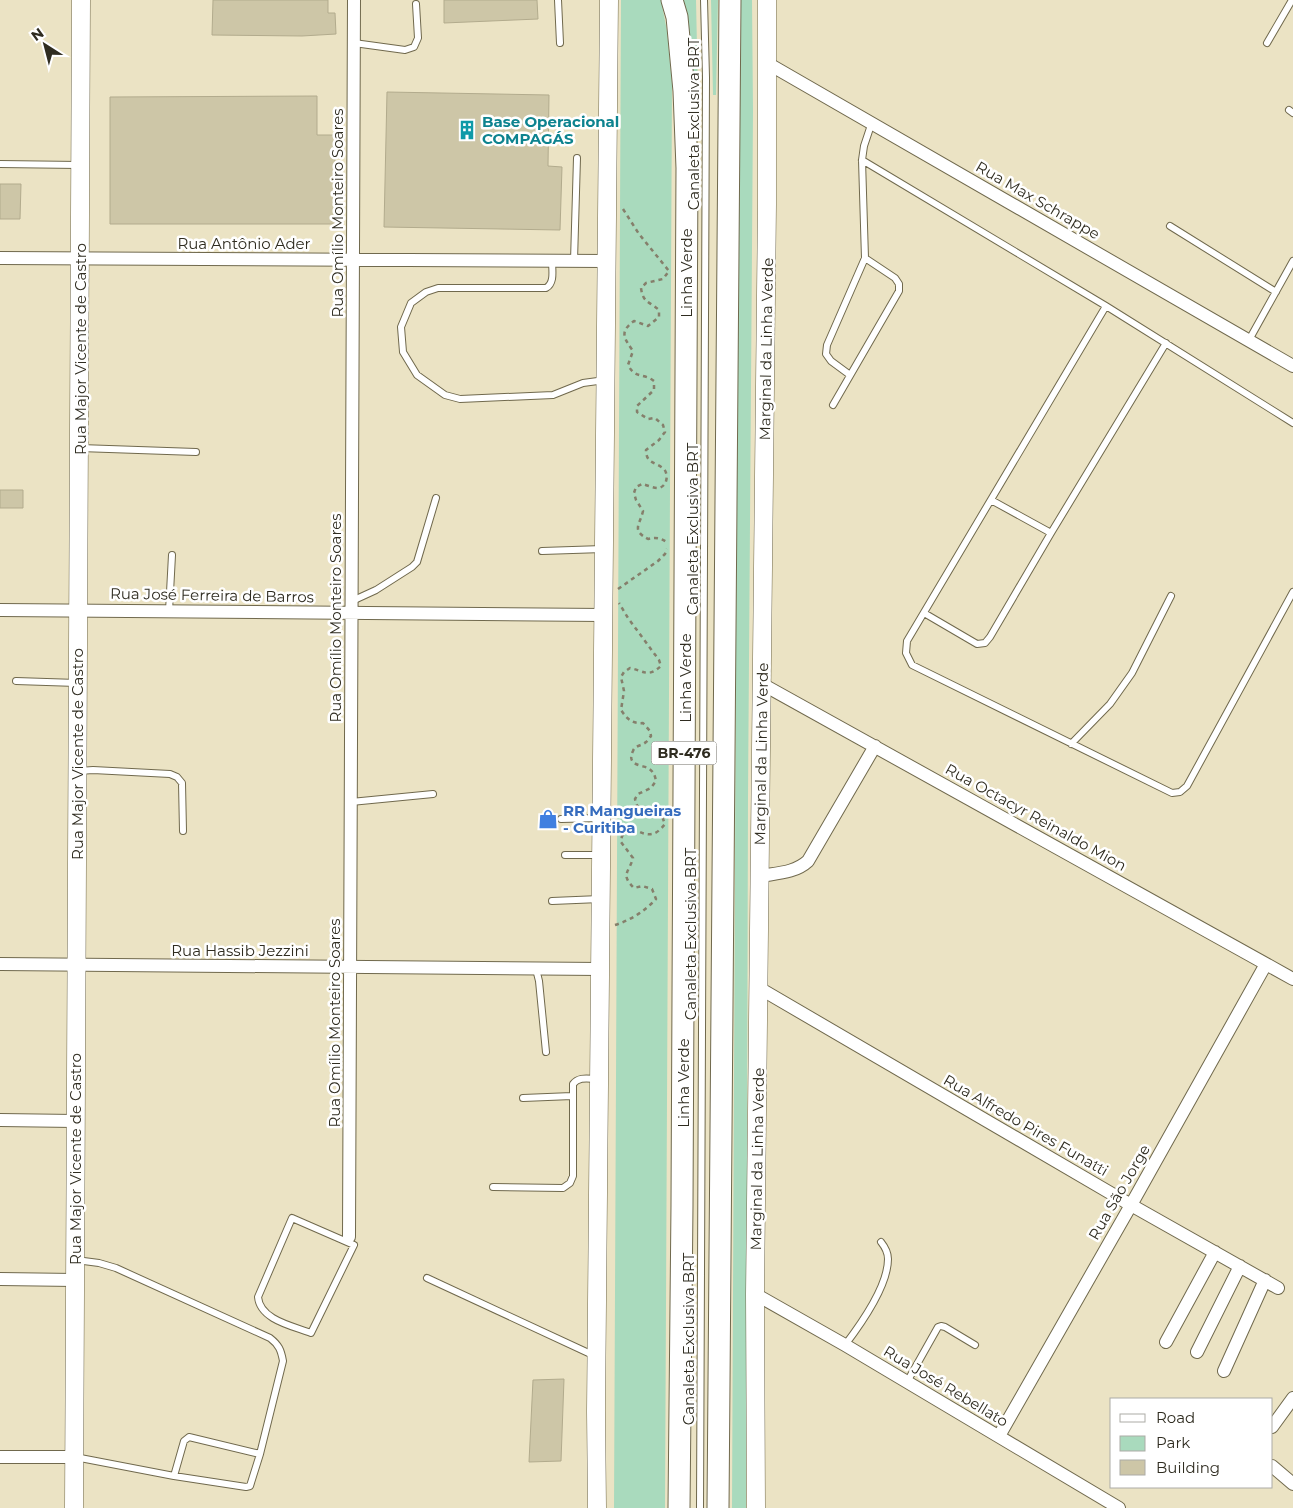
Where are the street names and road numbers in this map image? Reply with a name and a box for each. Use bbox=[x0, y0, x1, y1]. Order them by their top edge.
street label: Canaleta Exclusiva BRT bbox=[684, 37, 703, 210]
street label: Rua Omílio Monteiro Soares bbox=[328, 108, 347, 318]
street label: Rua Max Schrappe bbox=[973, 157, 1103, 243]
street label: Linha Verde bbox=[677, 228, 696, 318]
street label: Rua Antônio Ader bbox=[177, 234, 311, 253]
street label: Rua Major Vicente de Castro bbox=[71, 243, 90, 455]
street label: Marginal da Linha Verde bbox=[755, 257, 777, 441]
street label: Canaleta Exclusiva BRT bbox=[683, 442, 702, 615]
street label: Rua Omílio Monteiro Soares bbox=[326, 513, 345, 723]
street label: Rua José Ferreira de Barros bbox=[110, 584, 314, 606]
street label: Linha Verde bbox=[676, 633, 695, 723]
street label: Rua Major Vicente de Castro bbox=[68, 648, 87, 860]
street label: Marginal da Linha Verde bbox=[750, 662, 772, 846]
road number: BR-476 bbox=[652, 741, 716, 764]
street label: Rua Octacyr Reinaldo Mion bbox=[942, 759, 1130, 875]
street label: Canaleta Exclusiva BRT bbox=[681, 847, 700, 1020]
street label: Rua Omílio Monteiro Soares bbox=[325, 918, 344, 1128]
street label: Rua Hassib Jezzini bbox=[171, 941, 309, 960]
street label: Linha Verde bbox=[674, 1038, 693, 1128]
street label: Rua Major Vicente de Castro bbox=[66, 1053, 85, 1265]
street label: Marginal da Linha Verde bbox=[746, 1067, 768, 1251]
street label: Rua Alfredo Pires Funatti bbox=[940, 1070, 1112, 1180]
street label: Rua São Jorge bbox=[1084, 1141, 1154, 1243]
street label: Canaleta Exclusiva BRT bbox=[679, 1252, 698, 1425]
street label: Rua José Rebellato bbox=[880, 1341, 1012, 1431]

